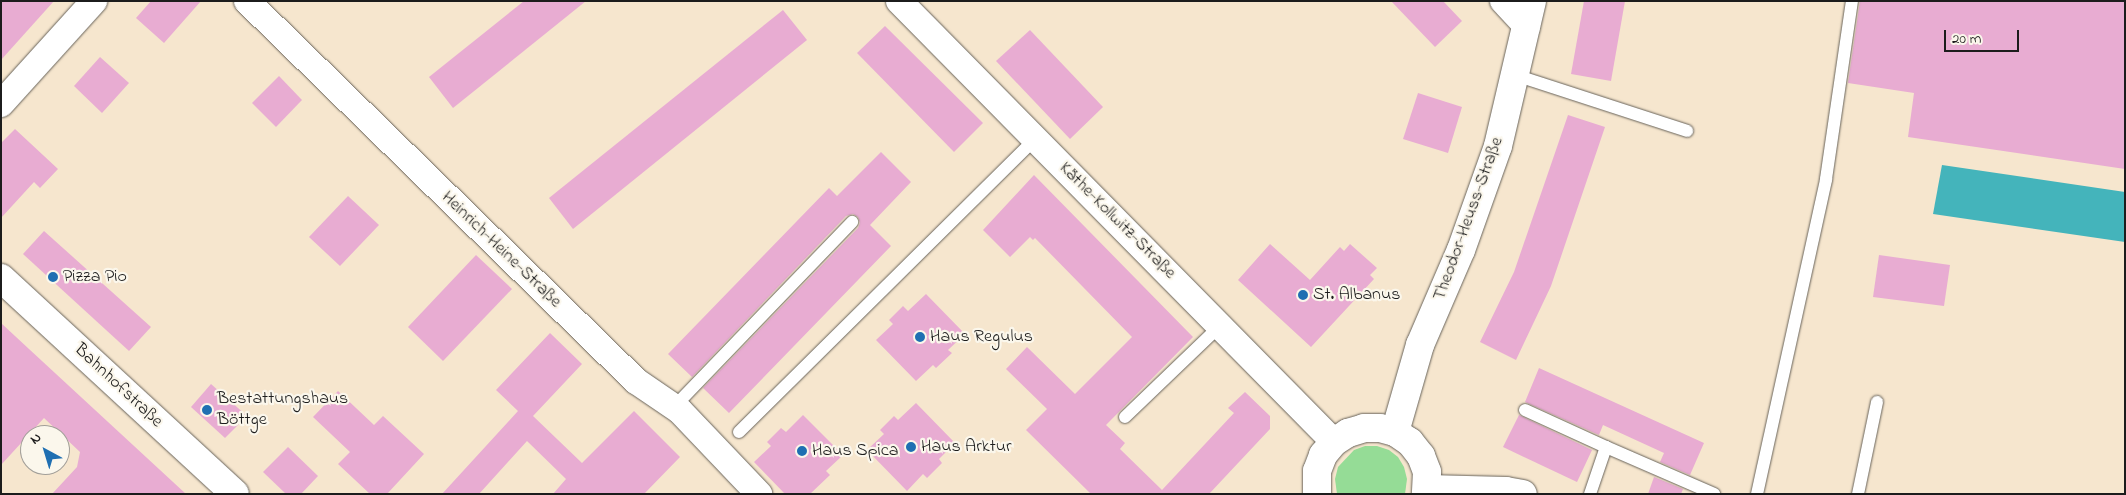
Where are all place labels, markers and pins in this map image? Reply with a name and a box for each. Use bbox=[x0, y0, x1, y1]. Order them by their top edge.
place label: Pizza Pio bbox=[63, 266, 127, 288]
marker: Pizza Pio bbox=[47, 271, 59, 283]
place label: St. Albanus bbox=[1313, 284, 1400, 306]
marker: St. Albanus bbox=[1297, 289, 1309, 301]
place label: Haus Regulus bbox=[930, 326, 1033, 348]
marker: Haus Regulus bbox=[914, 331, 926, 343]
place label: Bestattungshaus Böttge bbox=[217, 389, 348, 432]
marker: Bestattungshaus Böttge bbox=[201, 404, 213, 416]
place label: Haus Arktur bbox=[921, 436, 1012, 458]
place label: Haus Spica bbox=[812, 440, 898, 462]
marker: Haus Arktur bbox=[905, 441, 917, 453]
marker: Haus Spica bbox=[796, 445, 808, 457]

